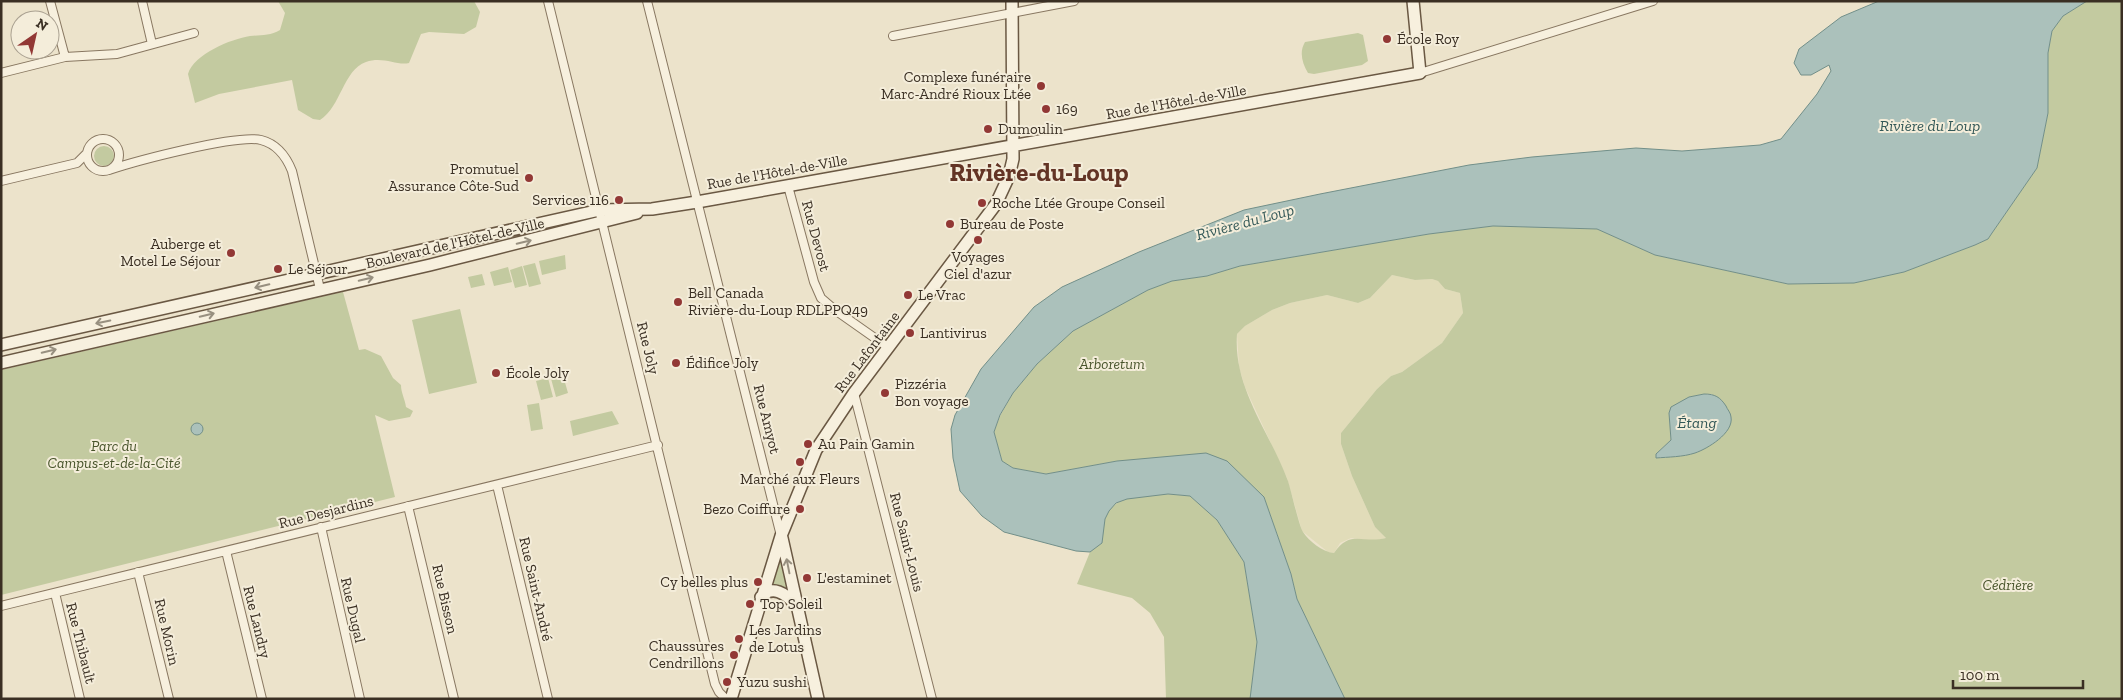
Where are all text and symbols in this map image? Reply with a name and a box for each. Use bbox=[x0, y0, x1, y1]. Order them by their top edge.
north arrow bbox=[10, 10, 60, 60]
text: N bbox=[33, 15, 51, 35]
place label: École Roy bbox=[1397, 30, 1459, 48]
marker: École Roy bbox=[1381, 33, 1393, 45]
place label: Complexe funéraire Marc-André Rioux Ltée bbox=[881, 68, 1031, 103]
marker: Complexe funéraire Marc-André Rioux Ltée bbox=[1035, 80, 1047, 92]
street label: Rue de l'Hôtel-de-Ville bbox=[1104, 81, 1248, 123]
place label: 169 bbox=[1056, 100, 1078, 118]
marker: 169 bbox=[1040, 103, 1052, 115]
water label: Rivière du Loup bbox=[1880, 116, 1980, 135]
place label: Dumoulin bbox=[998, 120, 1063, 138]
marker: Dumoulin bbox=[982, 123, 994, 135]
street label: Rue de l'Hôtel-de-Ville bbox=[705, 151, 849, 193]
district label: Rivière-du-Loup bbox=[950, 157, 1128, 187]
place label: Promutuel Assurance Côte-Sud bbox=[388, 160, 520, 195]
marker: Promutuel Assurance Côte-Sud bbox=[523, 172, 535, 184]
place label: Services 116 bbox=[532, 191, 609, 209]
marker: Services 116 bbox=[613, 194, 625, 206]
place label: Roche Ltée Groupe Conseil bbox=[992, 194, 1165, 212]
marker: Roche Ltée Groupe Conseil bbox=[976, 197, 988, 209]
street label: Rue Devost bbox=[798, 199, 834, 274]
water label: Rivière du Loup bbox=[1194, 200, 1296, 244]
street label: Boulevard de l'Hôtel-de-Ville bbox=[364, 214, 546, 272]
place label: Bureau de Poste bbox=[960, 215, 1064, 233]
marker: Bureau de Poste bbox=[944, 218, 956, 230]
marker: Voyages Ciel d'azur bbox=[972, 234, 984, 246]
place label: Auberge et Motel Le Séjour bbox=[121, 235, 221, 270]
one-way arrow bbox=[515, 237, 531, 246]
marker: Auberge et Motel Le Séjour bbox=[225, 247, 237, 259]
place label: Voyages Ciel d'azur bbox=[944, 248, 1012, 283]
place label: Le Séjour bbox=[288, 260, 348, 278]
marker: Le Séjour bbox=[272, 263, 284, 275]
one-way arrow bbox=[357, 274, 373, 283]
one-way arrow bbox=[254, 282, 270, 291]
place label: Bell Canada Rivière-du-Loup RDLPPQ49 bbox=[688, 284, 868, 319]
place label: Le Vrac bbox=[918, 286, 966, 304]
marker: Le Vrac bbox=[902, 289, 914, 301]
marker: Bell Canada Rivière-du-Loup RDLPPQ49 bbox=[672, 296, 684, 308]
street label: Rue Lafontaine bbox=[831, 308, 903, 396]
one-way arrow bbox=[199, 310, 215, 319]
one-way arrow bbox=[96, 318, 112, 327]
street label: Rue Joly bbox=[633, 320, 663, 376]
place label: Lantivirus bbox=[920, 324, 987, 342]
marker: Lantivirus bbox=[904, 327, 916, 339]
one-way arrow bbox=[40, 346, 56, 355]
place label: Édifice Joly bbox=[686, 354, 759, 372]
park label: Arboretum bbox=[1078, 355, 1145, 373]
marker: Édifice Joly bbox=[670, 357, 682, 369]
place label: École Joly bbox=[506, 364, 570, 382]
marker: École Joly bbox=[490, 367, 502, 379]
place label: Pizzéria Bon voyage bbox=[895, 375, 968, 410]
street label: Rue Amyot bbox=[750, 383, 784, 456]
marker: Pizzéria Bon voyage bbox=[879, 387, 891, 399]
water label: Étang bbox=[1677, 413, 1717, 432]
place label: Au Pain Gamin bbox=[818, 435, 915, 453]
park label: Parc du Campus-et-de-la-Cité bbox=[47, 437, 181, 472]
marker: Au Pain Gamin bbox=[802, 438, 814, 450]
marker: Marché aux Fleurs bbox=[794, 456, 806, 468]
place label: Marché aux Fleurs bbox=[740, 470, 860, 488]
street label: Rue Saint-Louis bbox=[886, 491, 928, 593]
street label: Rue Desjardins bbox=[277, 492, 375, 532]
place label: Bezo Coiffure bbox=[703, 500, 790, 518]
marker: Bezo Coiffure bbox=[794, 503, 806, 515]
street label: Rue Saint-André bbox=[515, 535, 557, 643]
one-way arrow bbox=[782, 558, 792, 574]
street label: Rue Bisson bbox=[428, 562, 462, 636]
place label: L'estaminet bbox=[817, 569, 892, 587]
marker: L'estaminet bbox=[801, 572, 813, 584]
place label: Cy belles plus bbox=[660, 573, 748, 591]
street label: Rue Dugal bbox=[337, 576, 369, 644]
marker: Cy belles plus bbox=[752, 576, 764, 588]
park label: Cédrière bbox=[1983, 576, 2033, 594]
street label: Rue Landry bbox=[239, 584, 275, 661]
place label: Top Soleil bbox=[760, 595, 823, 613]
street label: Rue Morin bbox=[151, 597, 183, 667]
marker: Top Soleil bbox=[744, 598, 756, 610]
street label: Rue Thibault bbox=[62, 601, 100, 686]
place label: Les Jardins de Lotus bbox=[749, 621, 822, 656]
marker: Les Jardins de Lotus bbox=[733, 633, 745, 645]
place label: Chaussures Cendrillons bbox=[649, 637, 724, 672]
marker: Chaussures Cendrillons bbox=[728, 649, 740, 661]
scale bar bbox=[1953, 658, 2083, 690]
text: 100 m bbox=[1960, 666, 1999, 684]
place label: Yuzu sushi bbox=[736, 673, 807, 691]
marker: Yuzu sushi bbox=[721, 676, 733, 688]

